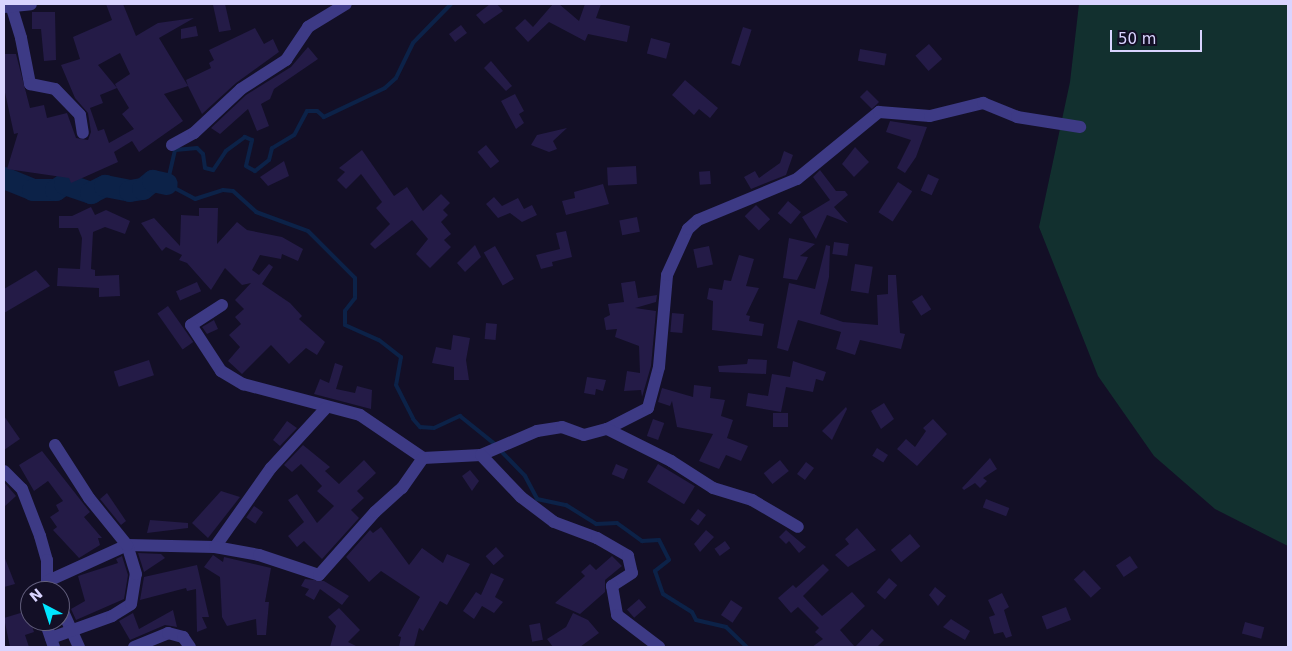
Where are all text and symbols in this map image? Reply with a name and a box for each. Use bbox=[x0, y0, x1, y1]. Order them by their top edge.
scale bar bbox=[1112, 20, 1204, 52]
text: 50 m bbox=[1118, 30, 1156, 48]
north arrow bbox=[20, 581, 70, 631]
text: N bbox=[26, 585, 46, 605]

